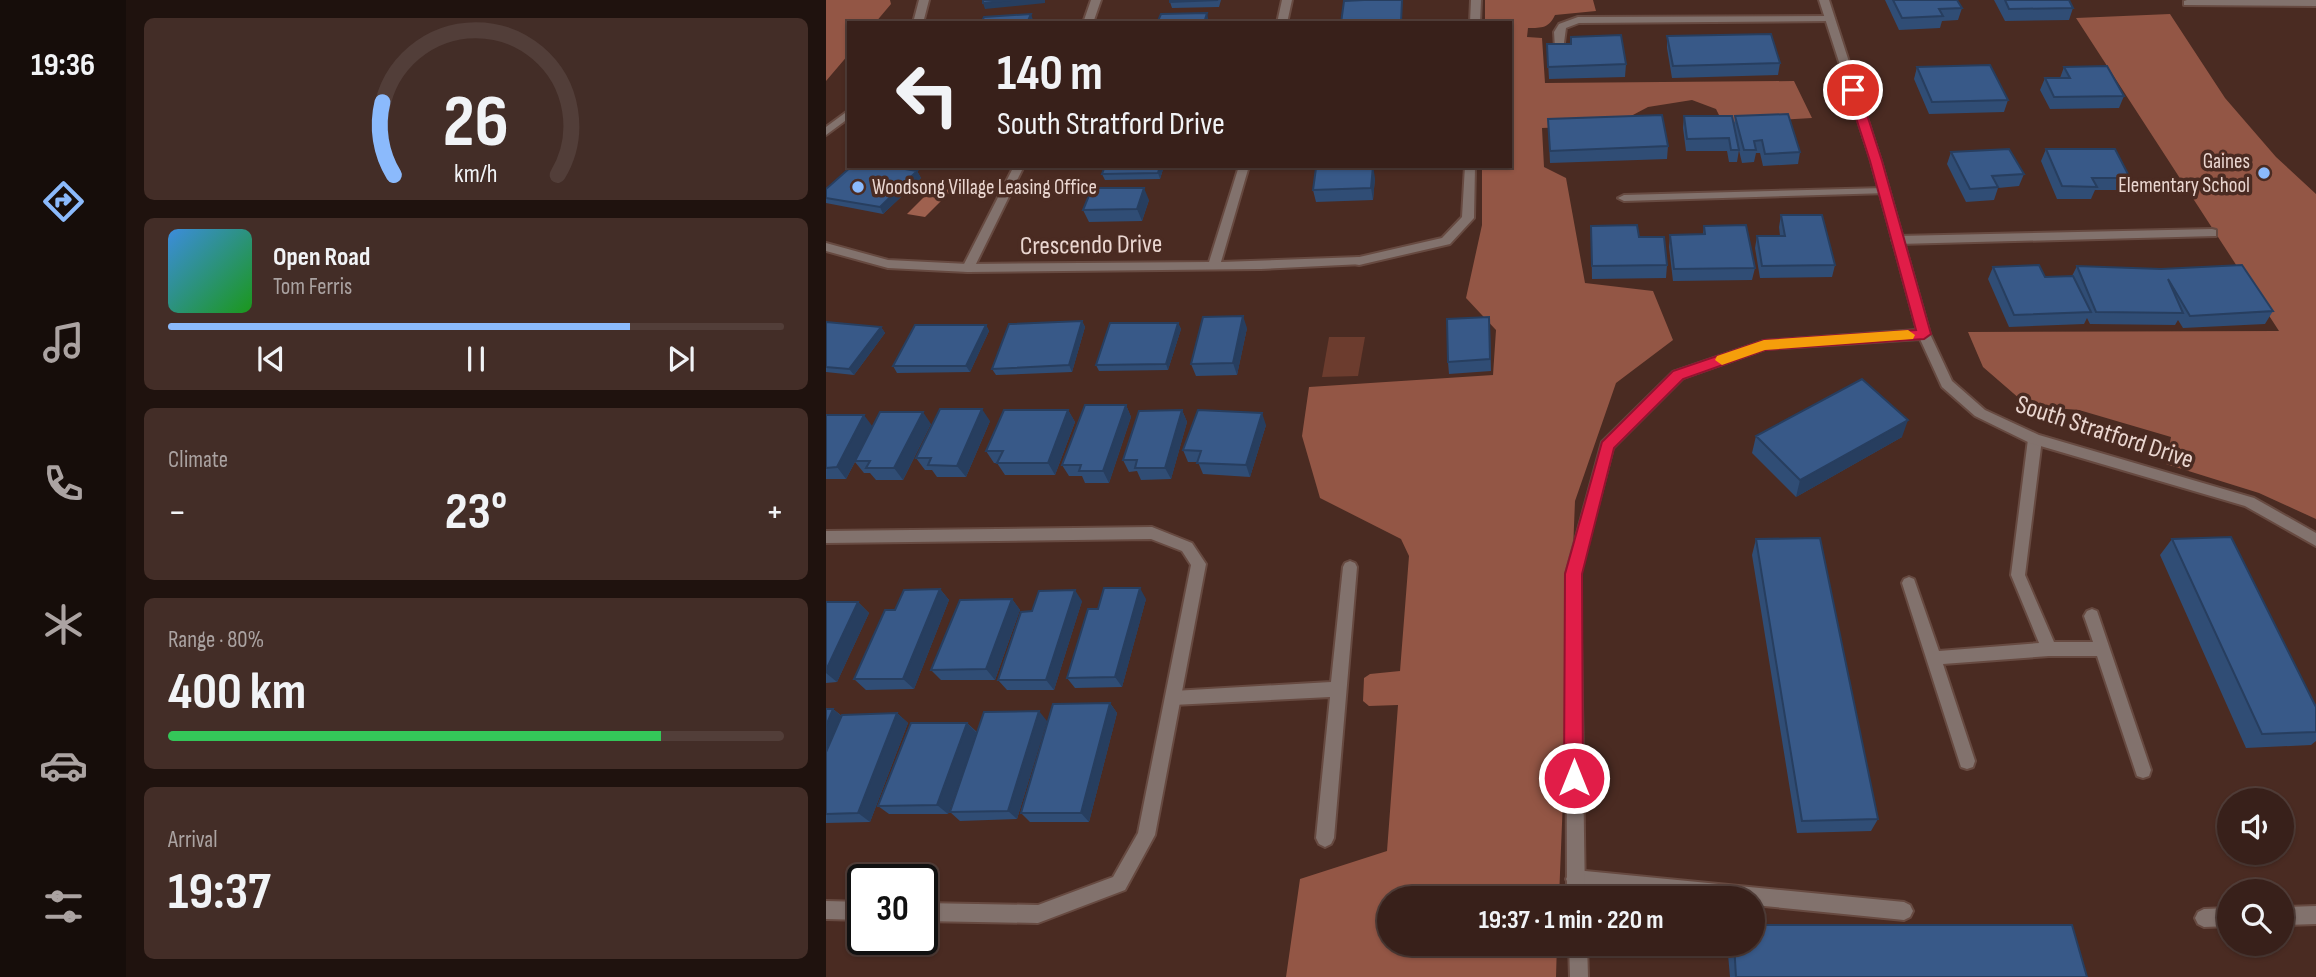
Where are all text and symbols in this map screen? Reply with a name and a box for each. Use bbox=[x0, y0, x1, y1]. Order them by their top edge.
text: 140 m bbox=[997, 45, 1103, 104]
text: 19:36 bbox=[31, 46, 95, 85]
icon: left bbox=[882, 49, 973, 140]
pin bbox=[1823, 60, 1883, 120]
icon: arrive bbox=[1834, 71, 1872, 109]
text: 26 bbox=[443, 79, 509, 167]
text: South Stratford Drive bbox=[997, 105, 1225, 144]
place label: Gaines Elementary School bbox=[2118, 149, 2250, 198]
text: km/h bbox=[454, 159, 498, 190]
marker: Gaines Elementary School bbox=[2256, 165, 2272, 181]
place label: Woodsong Village Leasing Office bbox=[872, 175, 1097, 200]
icon: directions bbox=[39, 177, 88, 226]
marker: Woodsong Village Leasing Office bbox=[850, 179, 866, 195]
street label: Crescendo Drive bbox=[1020, 229, 1162, 262]
text: Open Road bbox=[273, 242, 370, 273]
text: Tom Ferris bbox=[273, 273, 352, 301]
icon: music bbox=[39, 318, 88, 367]
icon: previous bbox=[252, 340, 290, 378]
icon: pause bbox=[457, 340, 495, 378]
icon: next bbox=[662, 340, 700, 378]
street label: South Stratford Drive bbox=[2012, 389, 2197, 476]
text: Climate bbox=[168, 446, 228, 474]
icon: phone bbox=[39, 459, 88, 508]
text: 23° bbox=[445, 481, 507, 544]
text: − bbox=[168, 490, 187, 535]
text: + bbox=[765, 490, 784, 535]
icon: climate bbox=[39, 600, 88, 649]
text: Range · 80% bbox=[168, 626, 264, 654]
text: 400 km bbox=[168, 661, 306, 724]
icon: car bbox=[39, 741, 88, 790]
position arrow bbox=[1537, 741, 1611, 815]
map controls bbox=[2217, 788, 2294, 956]
button: sound bbox=[2217, 788, 2294, 865]
text: Arrival bbox=[168, 826, 217, 854]
text: 19:37 bbox=[168, 861, 271, 924]
speed limit sign: 30 bbox=[847, 864, 938, 955]
button: search bbox=[2217, 879, 2294, 956]
icon: filters bbox=[39, 882, 88, 931]
text: 19:37 · 1 min · 220 m bbox=[1479, 905, 1663, 936]

